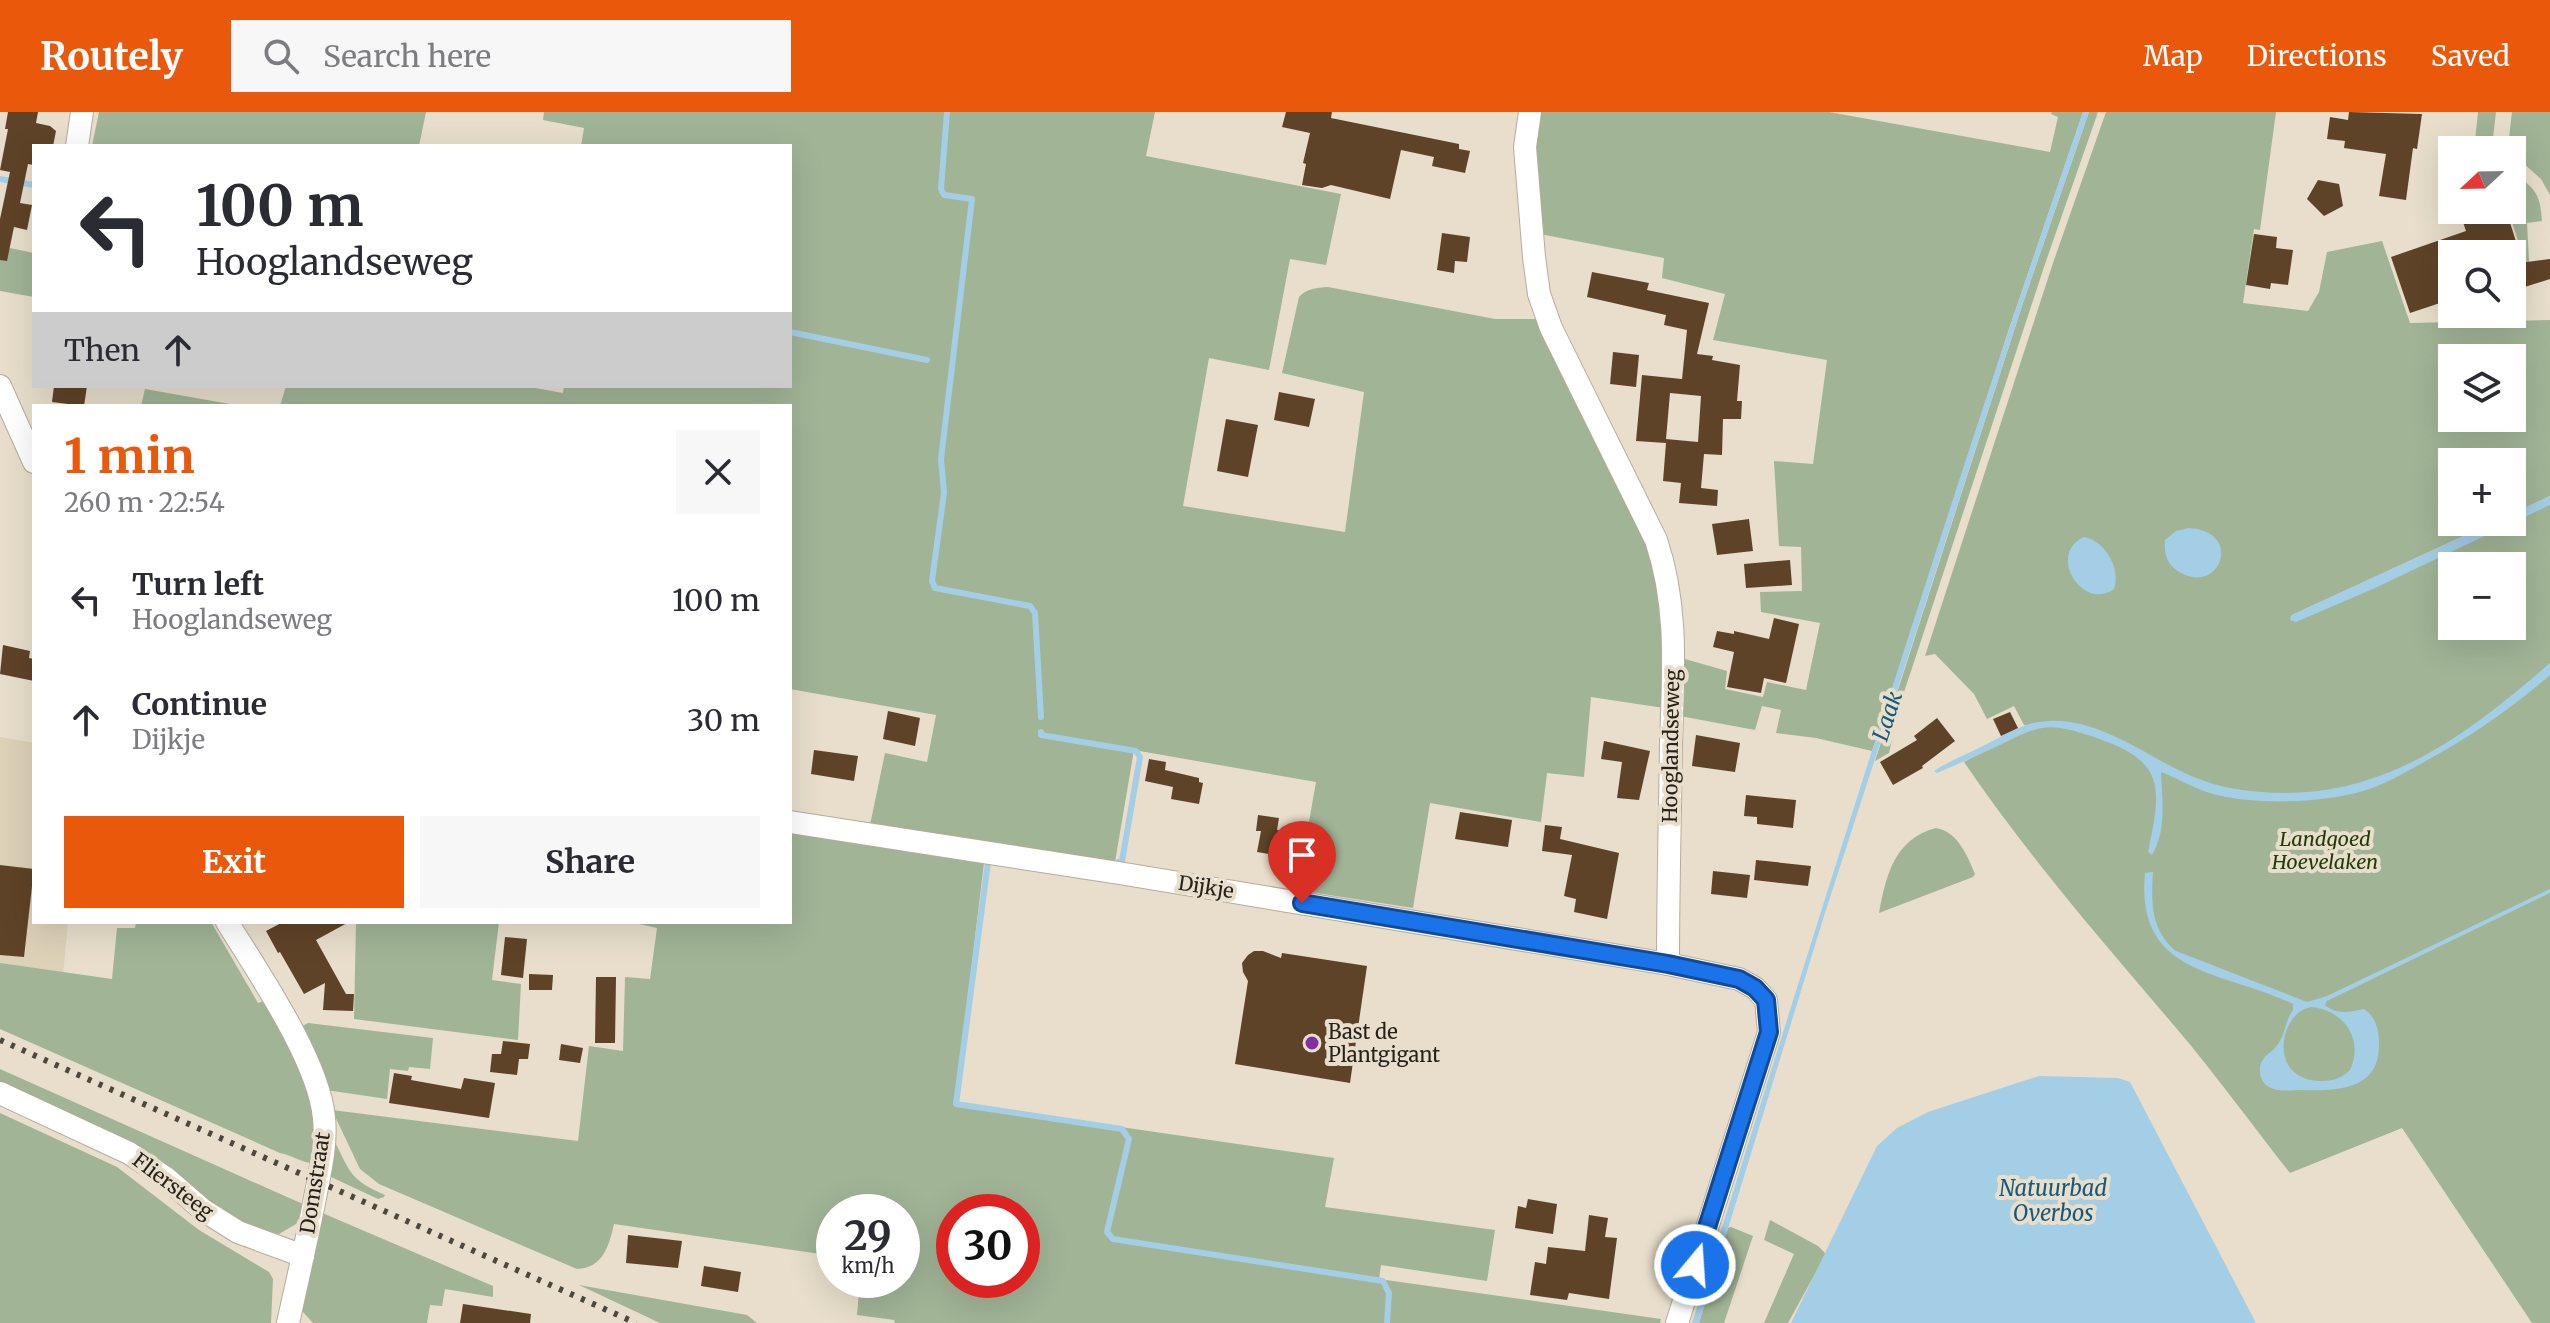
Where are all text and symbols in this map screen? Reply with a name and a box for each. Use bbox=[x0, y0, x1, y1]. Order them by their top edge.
search box bbox=[231, 20, 791, 92]
text: Routely bbox=[40, 33, 183, 80]
icon: search bbox=[259, 34, 303, 78]
text: Search here bbox=[323, 37, 491, 75]
text: Map bbox=[2143, 38, 2203, 74]
text: Directions bbox=[2247, 38, 2387, 74]
text: Saved bbox=[2431, 38, 2510, 74]
north arrow bbox=[2438, 136, 2526, 224]
map controls bbox=[2438, 136, 2526, 640]
text: 100 m bbox=[196, 171, 364, 241]
icon: left bbox=[64, 176, 168, 280]
text: Hooglandseweg bbox=[196, 240, 473, 285]
button: search bbox=[2438, 240, 2526, 328]
icon: ahead bbox=[156, 328, 200, 372]
text: Then bbox=[64, 331, 140, 369]
button: layers bbox=[2438, 344, 2526, 432]
text: 1 min bbox=[64, 426, 195, 486]
button: close bbox=[676, 430, 760, 514]
button: + bbox=[2438, 448, 2526, 536]
text: 260 m · 22:54 bbox=[64, 486, 225, 519]
button: − bbox=[2438, 552, 2526, 640]
text: Turn left bbox=[132, 565, 264, 603]
icon: left bbox=[64, 578, 108, 622]
text: 100 m bbox=[672, 581, 760, 619]
text: Hooglandseweg bbox=[132, 603, 332, 636]
street label: Hooglandseweg bbox=[1657, 669, 1684, 823]
text: Continue bbox=[132, 685, 267, 723]
water label: Laak bbox=[1866, 688, 1908, 744]
icon: ahead bbox=[64, 698, 108, 742]
text: 30 m bbox=[687, 701, 760, 739]
text: Dijkje bbox=[132, 723, 205, 756]
button: Exit bbox=[64, 816, 404, 908]
button: Share bbox=[420, 816, 760, 908]
pin bbox=[1268, 821, 1336, 903]
park label: Landgoed Hoevelaken bbox=[2271, 826, 2378, 874]
icon: arrive bbox=[1280, 833, 1324, 877]
street label: Dijkje bbox=[1176, 870, 1236, 903]
place label: Bast de Plantgigant bbox=[1328, 1019, 1440, 1067]
marker: Bast de Plantgigant bbox=[1303, 1034, 1321, 1052]
street label: Domstraat bbox=[294, 1130, 335, 1236]
street label: Fliersteeg bbox=[128, 1147, 219, 1224]
water label: Natuurbad Overbos bbox=[1999, 1174, 2107, 1227]
speed limit sign: 30 bbox=[936, 1194, 1040, 1298]
text: 29 bbox=[844, 1211, 892, 1261]
position arrow bbox=[1653, 1223, 1737, 1307]
text: km/h bbox=[842, 1253, 894, 1278]

